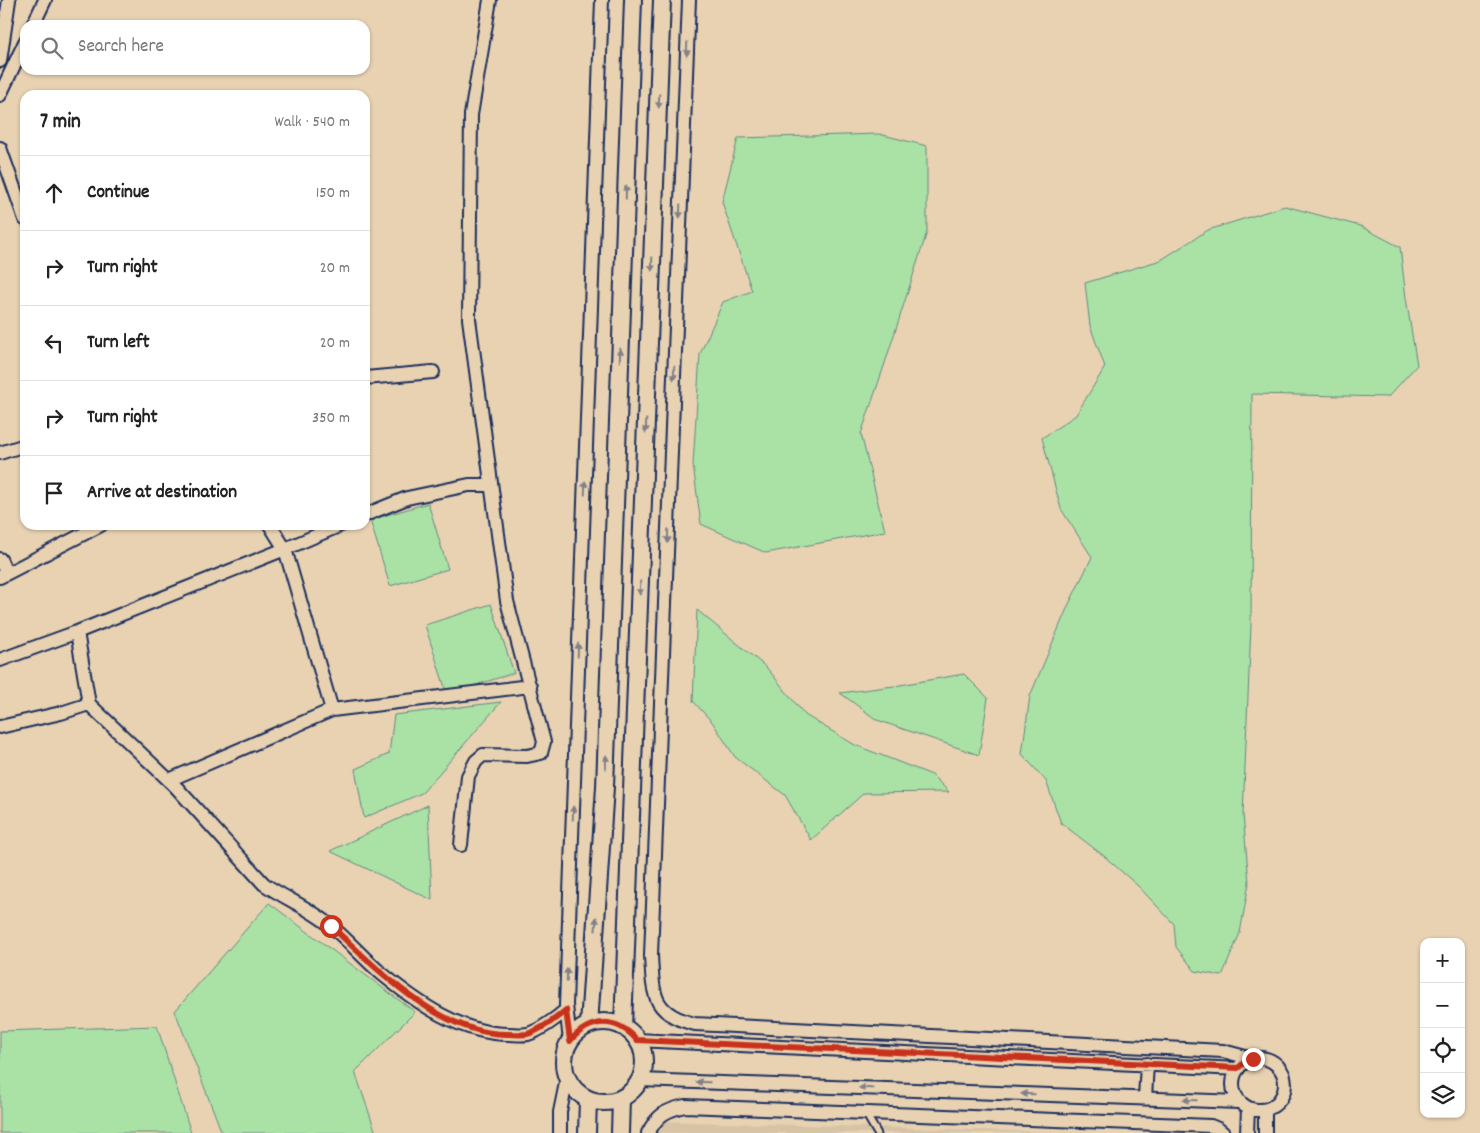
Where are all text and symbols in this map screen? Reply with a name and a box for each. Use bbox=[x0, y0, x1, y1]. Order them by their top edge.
search box bbox=[20, 20, 370, 75]
icon: search bbox=[38, 34, 66, 62]
text: Search here bbox=[78, 34, 164, 61]
one-way arrow bbox=[683, 41, 691, 57]
one-way arrow bbox=[654, 93, 662, 109]
text: 7 min bbox=[40, 108, 81, 138]
text: Walk · 540 m bbox=[275, 111, 350, 134]
icon: ahead bbox=[40, 179, 68, 207]
text: Continue bbox=[87, 180, 149, 207]
text: 150 m bbox=[316, 182, 350, 205]
one-way arrow bbox=[622, 184, 630, 200]
one-way arrow bbox=[676, 203, 684, 219]
icon: right bbox=[40, 254, 68, 282]
text: Turn right bbox=[87, 255, 158, 282]
one-way arrow bbox=[648, 256, 656, 272]
text: 20 m bbox=[320, 257, 350, 280]
icon: left bbox=[40, 329, 68, 357]
text: Turn left bbox=[87, 330, 150, 357]
text: 20 m bbox=[320, 332, 350, 355]
one-way arrow bbox=[617, 346, 625, 362]
one-way arrow bbox=[669, 366, 677, 382]
icon: right bbox=[40, 404, 68, 432]
text: Turn right bbox=[87, 405, 158, 432]
text: 350 m bbox=[312, 407, 350, 430]
one-way arrow bbox=[642, 418, 650, 434]
icon: arrive bbox=[40, 479, 68, 507]
text: Arrive at destination bbox=[87, 480, 237, 507]
one-way arrow bbox=[581, 480, 589, 496]
one-way arrow bbox=[663, 528, 671, 544]
one-way arrow bbox=[635, 581, 643, 597]
one-way arrow bbox=[575, 642, 583, 658]
one-way arrow bbox=[602, 754, 610, 770]
one-way arrow bbox=[569, 804, 577, 820]
route start bbox=[320, 915, 343, 938]
one-way arrow bbox=[592, 916, 600, 932]
map controls bbox=[1420, 938, 1465, 1118]
button: + bbox=[1420, 938, 1465, 983]
one-way arrow bbox=[563, 967, 571, 983]
button: − bbox=[1420, 983, 1465, 1028]
button: locate bbox=[1420, 1028, 1465, 1073]
route end bbox=[1242, 1048, 1265, 1071]
button: layers bbox=[1420, 1073, 1465, 1118]
one-way arrow bbox=[695, 1078, 711, 1086]
one-way arrow bbox=[857, 1084, 873, 1092]
one-way arrow bbox=[1020, 1090, 1036, 1098]
one-way arrow bbox=[1182, 1096, 1198, 1104]

